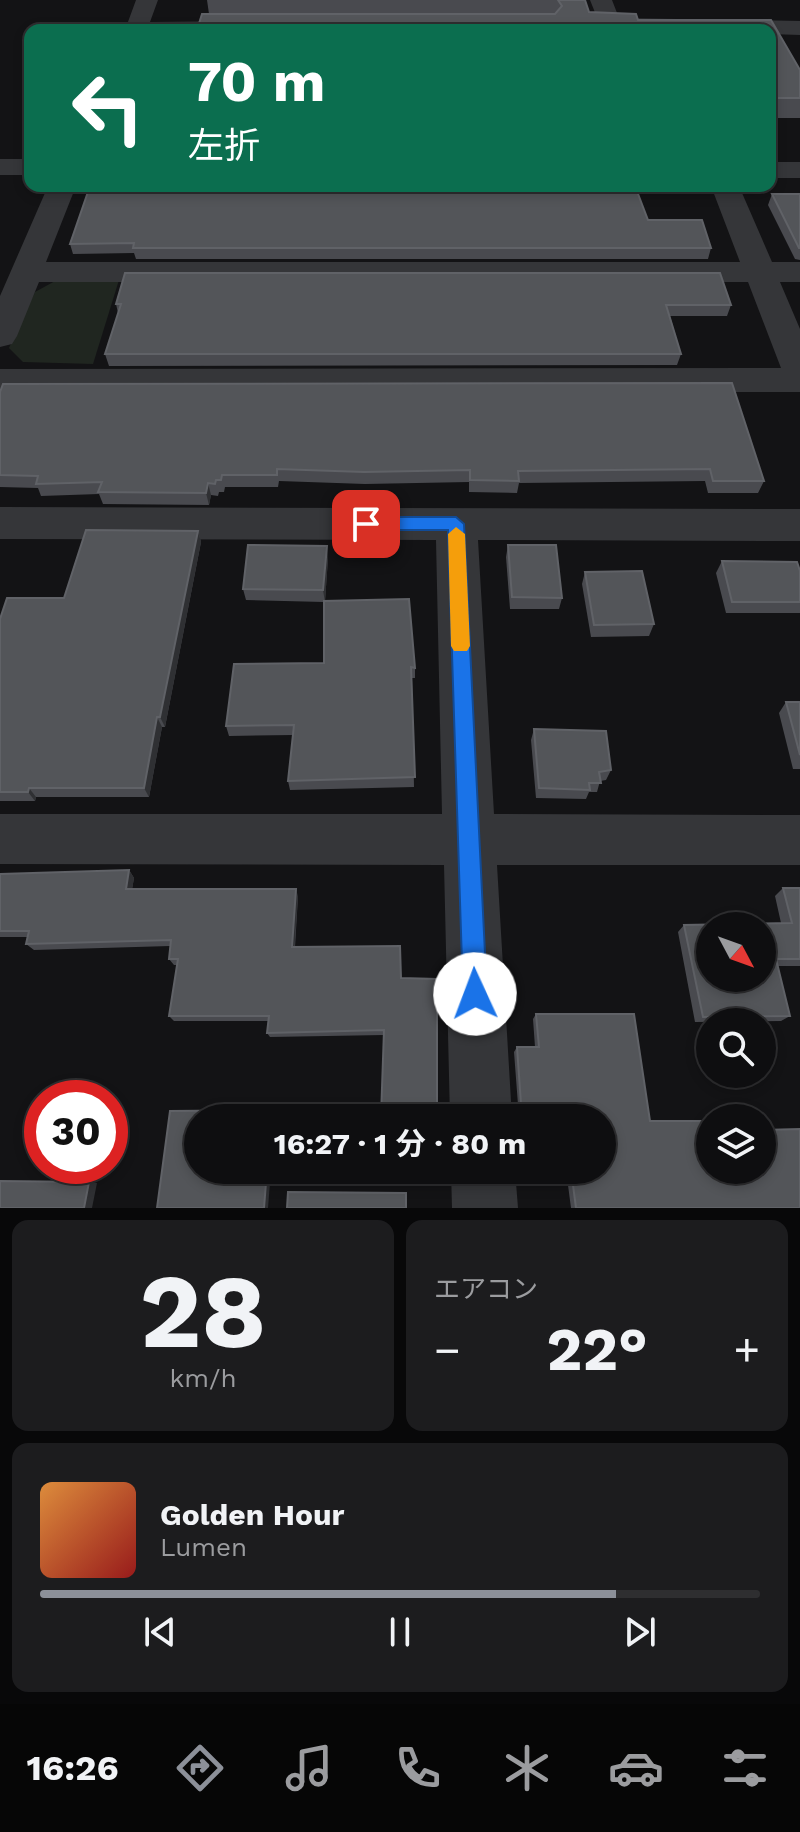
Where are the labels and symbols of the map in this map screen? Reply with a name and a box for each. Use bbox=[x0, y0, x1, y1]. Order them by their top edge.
pin bbox=[332, 490, 400, 558]
north arrow bbox=[696, 912, 776, 992]
position arrow bbox=[433, 952, 517, 1036]
speed limit sign: 30 bbox=[24, 1080, 128, 1184]

